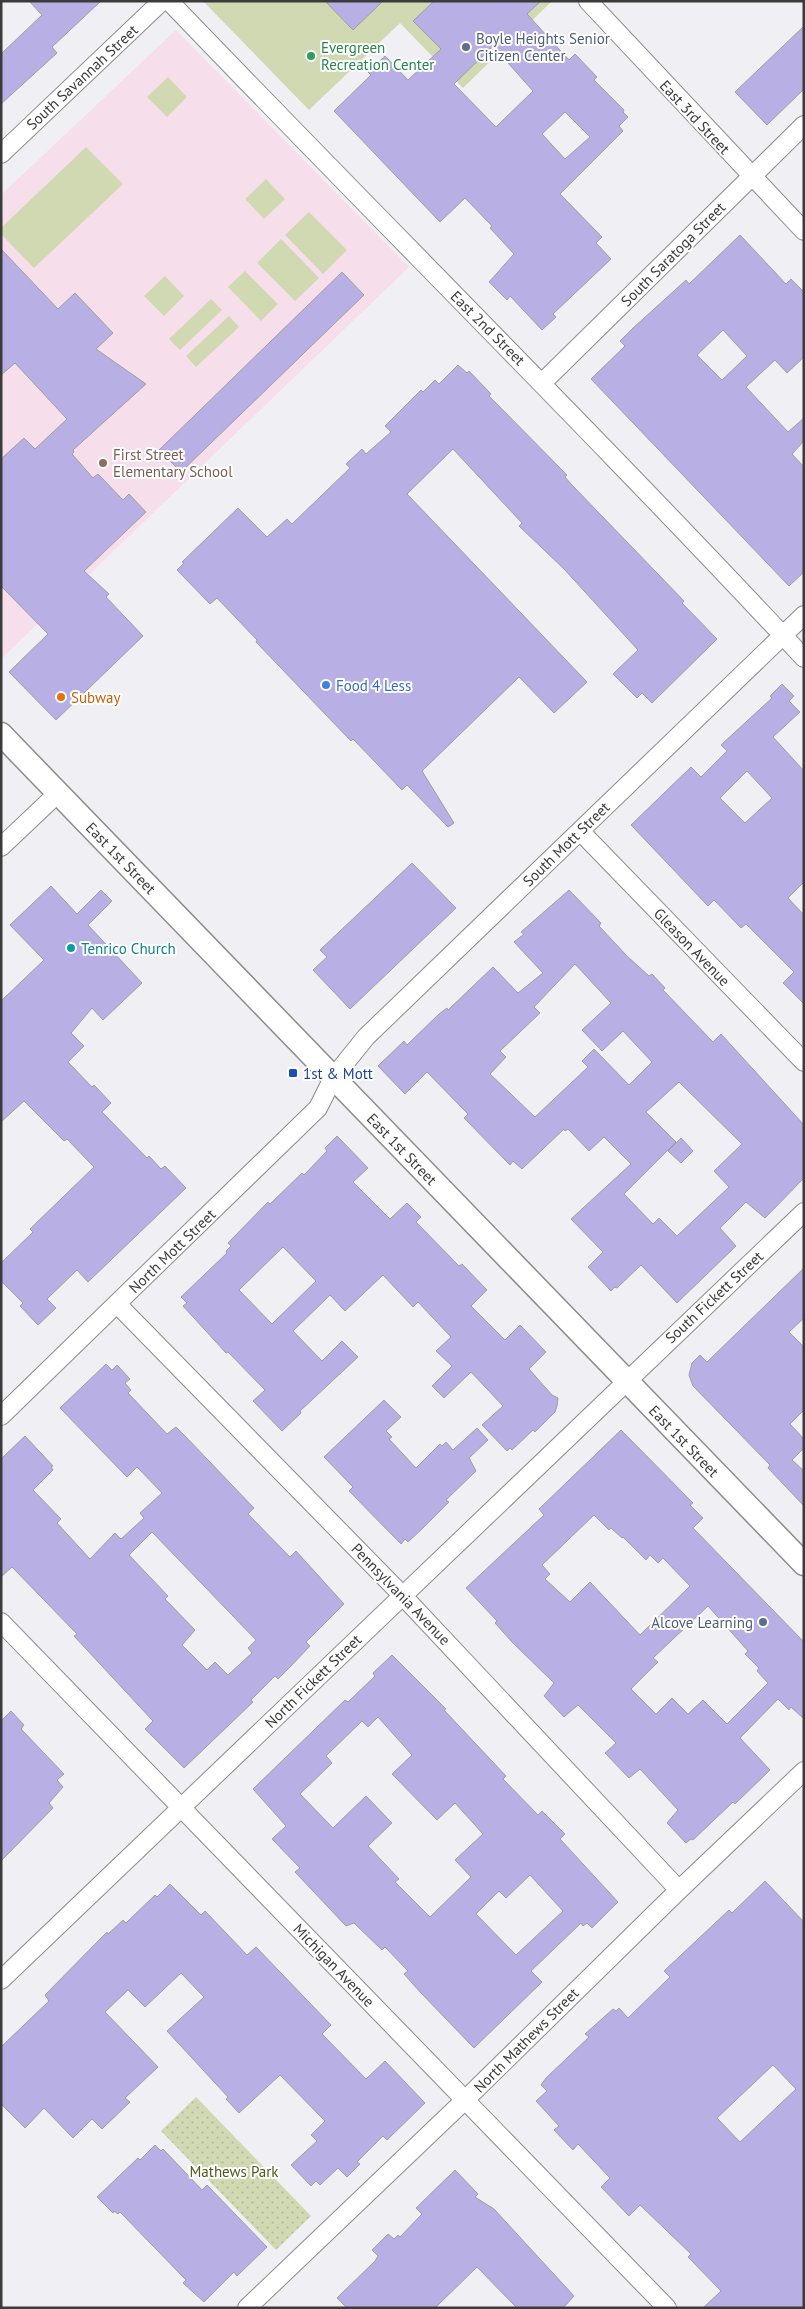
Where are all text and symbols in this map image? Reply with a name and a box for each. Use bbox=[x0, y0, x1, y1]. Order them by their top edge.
street label: South Savannah Street bbox=[22, 20, 142, 134]
place label: Boyle Heights Senior Citizen Center bbox=[476, 29, 610, 65]
place label: Evergreen Recreation Center bbox=[321, 38, 434, 74]
marker: Boyle Heights Senior Citizen Center bbox=[460, 41, 472, 53]
marker: Evergreen Recreation Center bbox=[305, 50, 317, 62]
street label: East 3rd Street bbox=[656, 76, 734, 158]
street label: South Saratoga Street bbox=[617, 198, 729, 310]
street label: East 2nd Street bbox=[447, 287, 529, 369]
place label: First Street Elementary School bbox=[113, 445, 233, 481]
marker: First Street Elementary School bbox=[97, 457, 109, 469]
place label: Food 4 Less bbox=[336, 676, 411, 695]
marker: Food 4 Less bbox=[320, 679, 332, 691]
place label: Subway bbox=[71, 688, 120, 707]
marker: Subway bbox=[55, 691, 67, 703]
street label: South Mott Street bbox=[518, 798, 614, 890]
street label: East 1st Street bbox=[82, 818, 160, 898]
street label: Gleason Avenue bbox=[650, 904, 734, 990]
place label: Tenrico Church bbox=[81, 939, 176, 958]
marker: Tenrico Church bbox=[65, 942, 77, 954]
place label: 1st & Mott bbox=[303, 1064, 373, 1083]
marker: 1st & Mott bbox=[287, 1067, 299, 1079]
street label: East 1st Street bbox=[363, 1109, 441, 1189]
street label: North Mott Street bbox=[125, 1205, 219, 1297]
street label: South Fickett Street bbox=[661, 1247, 767, 1347]
street label: East 1st Street bbox=[645, 1401, 723, 1481]
street label: Pennsylvania Avenue bbox=[348, 1539, 454, 1649]
place label: Alcove Learning bbox=[651, 1613, 753, 1632]
marker: Alcove Learning bbox=[757, 1616, 769, 1628]
street label: North Fickett Street bbox=[261, 1630, 365, 1732]
street label: Michigan Avenue bbox=[289, 1919, 379, 2011]
street label: North Mathews Street bbox=[470, 1984, 582, 2096]
park label: Mathews Park bbox=[190, 2162, 279, 2181]

